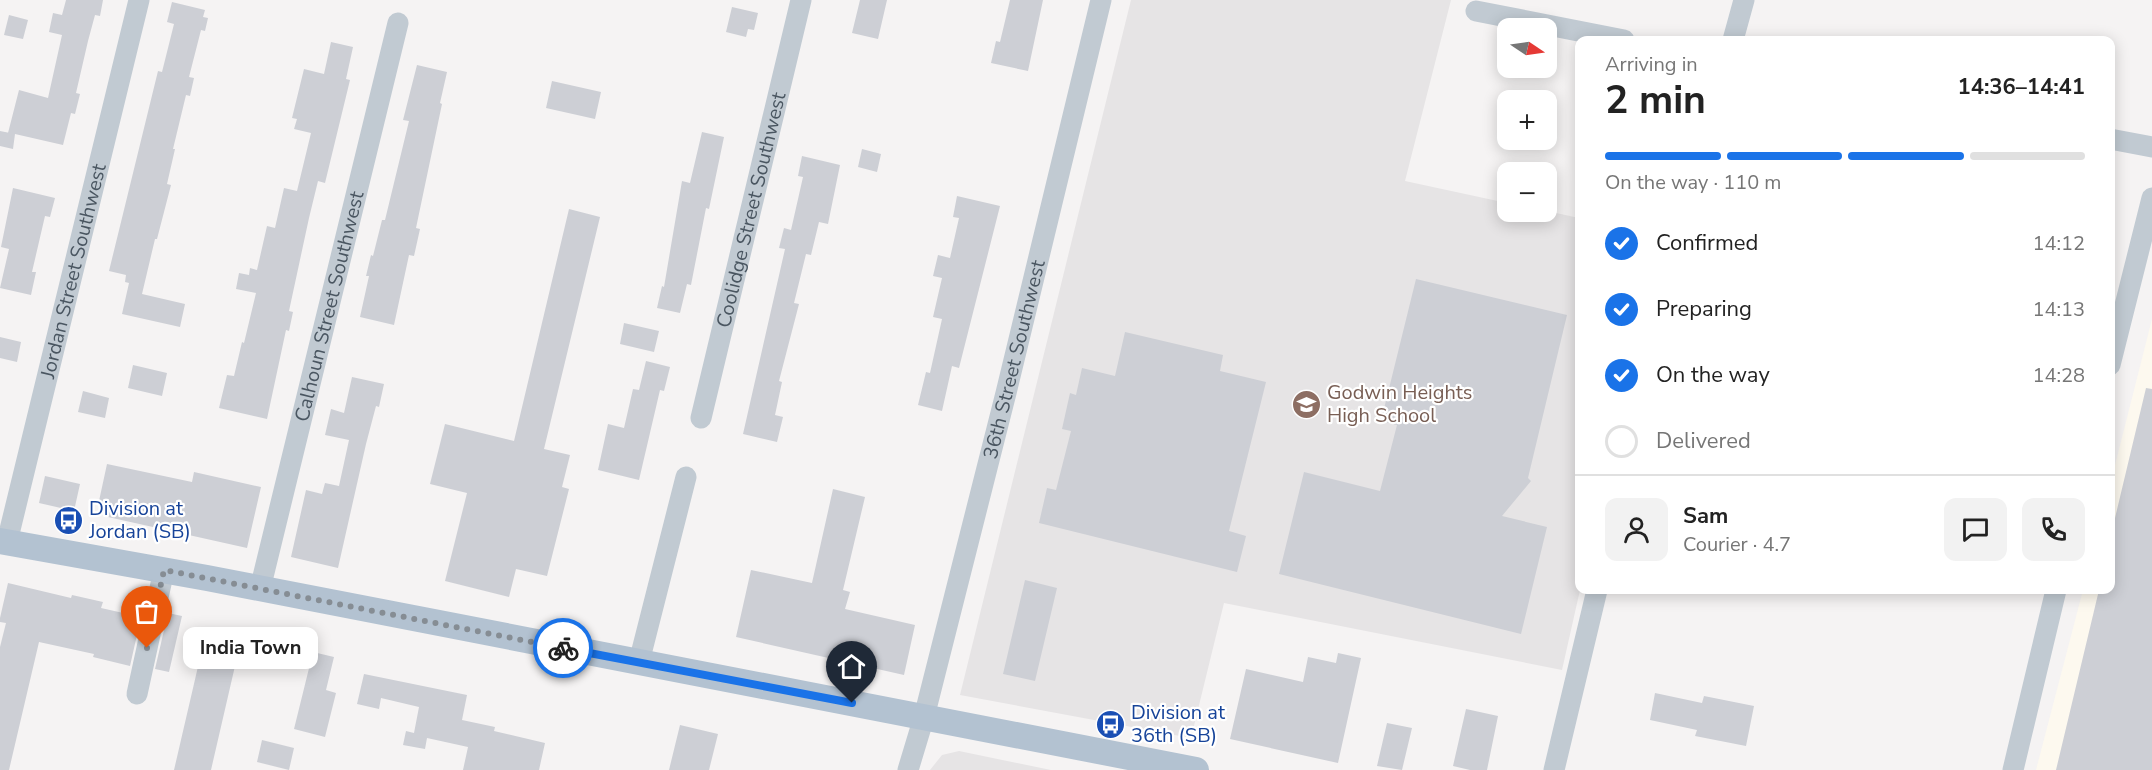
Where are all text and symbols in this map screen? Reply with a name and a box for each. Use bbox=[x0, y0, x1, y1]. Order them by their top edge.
north arrow bbox=[1497, 18, 1557, 78]
map controls bbox=[1497, 18, 1557, 222]
text: Arriving in bbox=[1605, 51, 1698, 78]
text: 14:36–14:41 bbox=[1957, 72, 2085, 102]
text: 2 min bbox=[1605, 74, 1706, 127]
street label: Coolidge Street Southwest bbox=[710, 89, 793, 330]
button: + bbox=[1497, 90, 1557, 150]
street label: Jordan Street Southwest bbox=[34, 160, 113, 382]
button: − bbox=[1497, 162, 1557, 222]
text: On the way · 110 m bbox=[1605, 169, 1781, 196]
street label: Calhoun Street Southwest bbox=[288, 187, 371, 424]
icon: check bbox=[1605, 227, 1638, 260]
text: Confirmed bbox=[1656, 228, 1758, 258]
text: 14:12 bbox=[2032, 230, 2085, 257]
street label: 36th Street Southwest bbox=[977, 256, 1052, 462]
icon: check bbox=[1605, 293, 1638, 326]
text: Preparing bbox=[1656, 294, 1752, 324]
text: 14:13 bbox=[2032, 296, 2085, 323]
icon: check bbox=[1605, 359, 1638, 392]
text: On the way bbox=[1656, 360, 1770, 390]
text: 14:28 bbox=[2032, 362, 2085, 389]
place label: Godwin Heights High School bbox=[1327, 379, 1472, 429]
school or university icon: Godwin Heights High School bbox=[1290, 388, 1322, 420]
text: Delivered bbox=[1656, 426, 1751, 456]
place label: Division at Jordan (SB) bbox=[88, 495, 191, 545]
button: person bbox=[1605, 498, 1668, 561]
button: chat bbox=[1944, 498, 2007, 561]
button: phone bbox=[2022, 498, 2085, 561]
text: Sam bbox=[1683, 501, 1728, 531]
bus stop icon: Division at Jordan (SB) bbox=[52, 504, 84, 536]
text: Courier · 4.7 bbox=[1683, 531, 1791, 558]
pin bbox=[121, 586, 172, 648]
icon: bag bbox=[130, 595, 163, 628]
courier bbox=[533, 618, 593, 678]
callout: India Town bbox=[183, 627, 318, 669]
icon: bike bbox=[547, 632, 580, 665]
text: India Town bbox=[200, 634, 301, 661]
pin bbox=[826, 641, 877, 703]
icon: home bbox=[835, 650, 868, 683]
place label: Division at 36th (SB) bbox=[1131, 699, 1226, 749]
bus stop icon: Division at 36th (SB) bbox=[1094, 708, 1126, 740]

